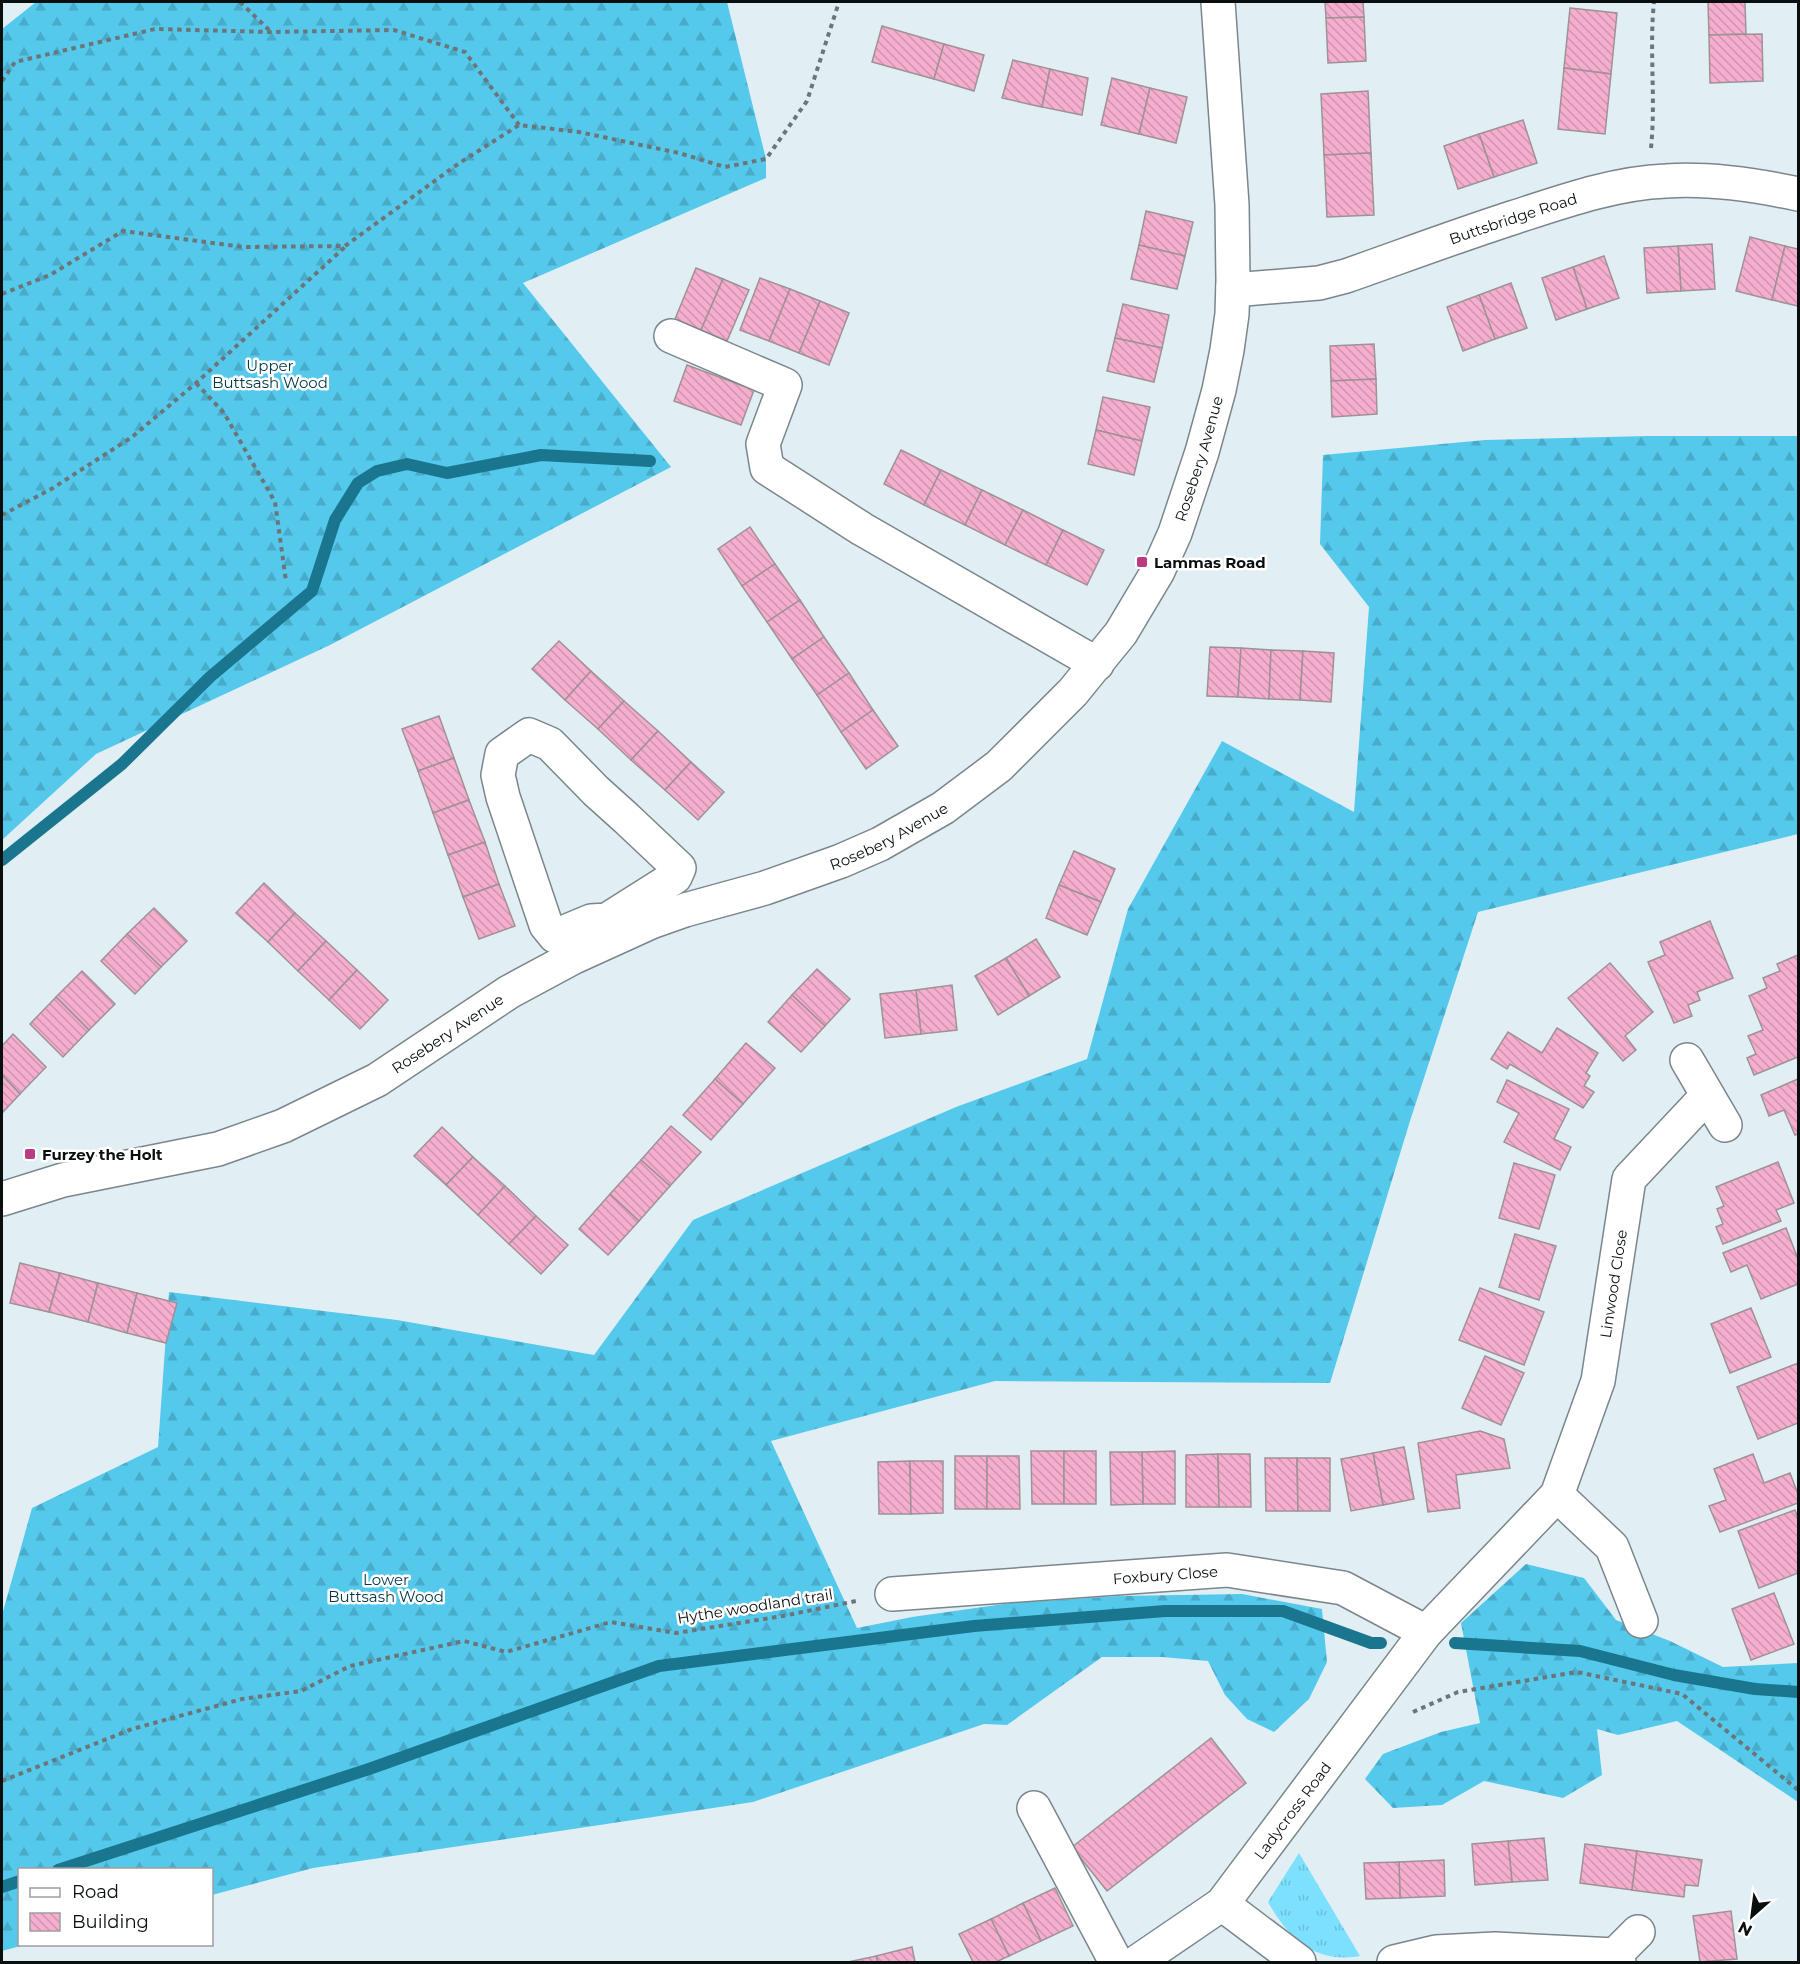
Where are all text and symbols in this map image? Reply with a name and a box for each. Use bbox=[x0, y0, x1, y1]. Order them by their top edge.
street label: Buttsbridge Road bbox=[1446, 188, 1579, 248]
park label: Upper Buttsash Wood bbox=[212, 356, 328, 392]
street label: Rosebery Avenue bbox=[1170, 394, 1226, 524]
place label: Lammas Road bbox=[1154, 553, 1266, 572]
marker: Lammas Road bbox=[1135, 555, 1149, 569]
street label: Rosebery Avenue bbox=[827, 798, 951, 874]
street label: Rosebery Avenue bbox=[388, 989, 507, 1077]
place label: Furzey the Holt bbox=[42, 1145, 163, 1164]
marker: Furzey the Holt bbox=[23, 1147, 37, 1161]
street label: Linwood Close bbox=[1595, 1228, 1631, 1339]
street label: Foxbury Close bbox=[1112, 1561, 1218, 1588]
park label: Lower Buttsash Wood bbox=[328, 1570, 444, 1606]
street label: Hythe woodland trail bbox=[676, 1584, 834, 1628]
street label: Ladycross Road bbox=[1249, 1758, 1335, 1863]
legend bbox=[18, 1868, 213, 1946]
text: Road bbox=[72, 1881, 119, 1903]
north arrow bbox=[1722, 1886, 1782, 1946]
text: Building bbox=[72, 1911, 149, 1933]
text: N bbox=[1735, 1917, 1755, 1940]

